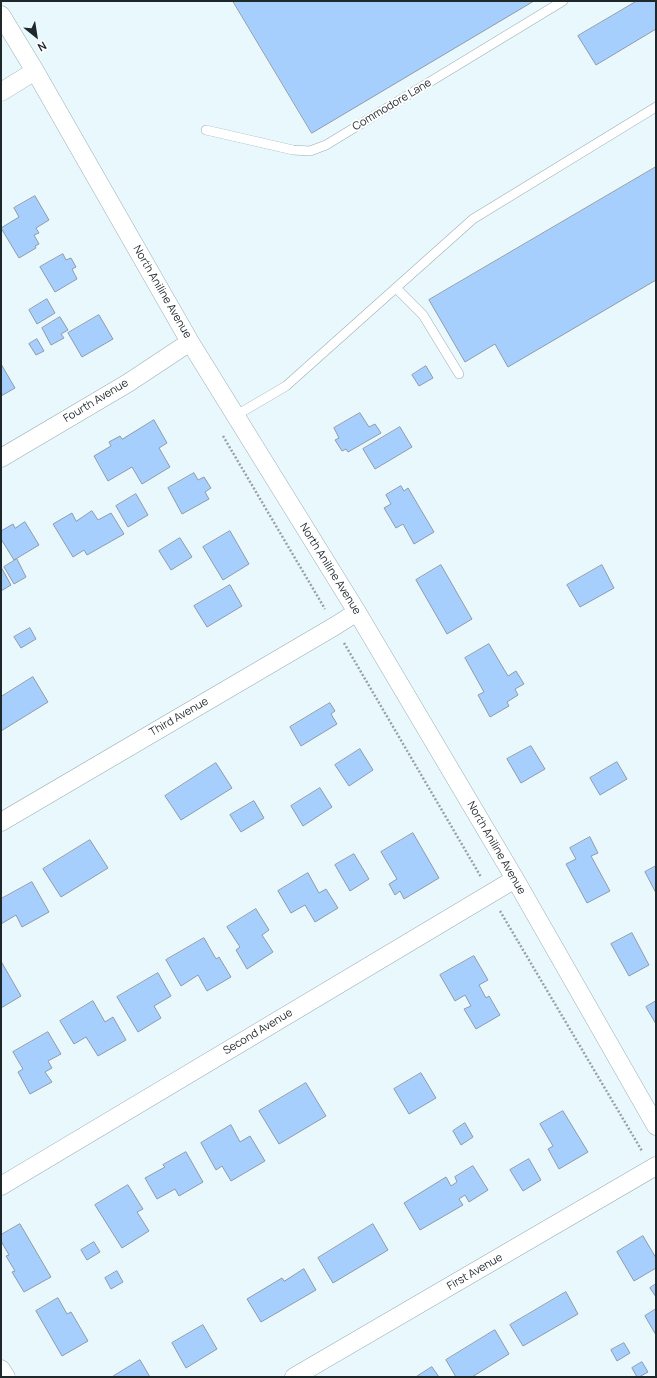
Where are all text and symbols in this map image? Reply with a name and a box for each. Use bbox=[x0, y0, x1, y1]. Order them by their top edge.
north arrow bbox=[16, 16, 56, 56]
text: N bbox=[35, 38, 49, 55]
street label: Commodore Lane bbox=[350, 76, 434, 134]
street label: North Aniline Avenue bbox=[130, 243, 194, 341]
street label: Fourth Avenue bbox=[61, 376, 131, 426]
street label: North Aniline Avenue bbox=[297, 521, 363, 617]
street label: Third Avenue bbox=[147, 695, 211, 739]
street label: North Aniline Avenue bbox=[464, 799, 528, 897]
street label: Second Avenue bbox=[221, 1006, 295, 1058]
street label: First Avenue bbox=[445, 1251, 505, 1293]

